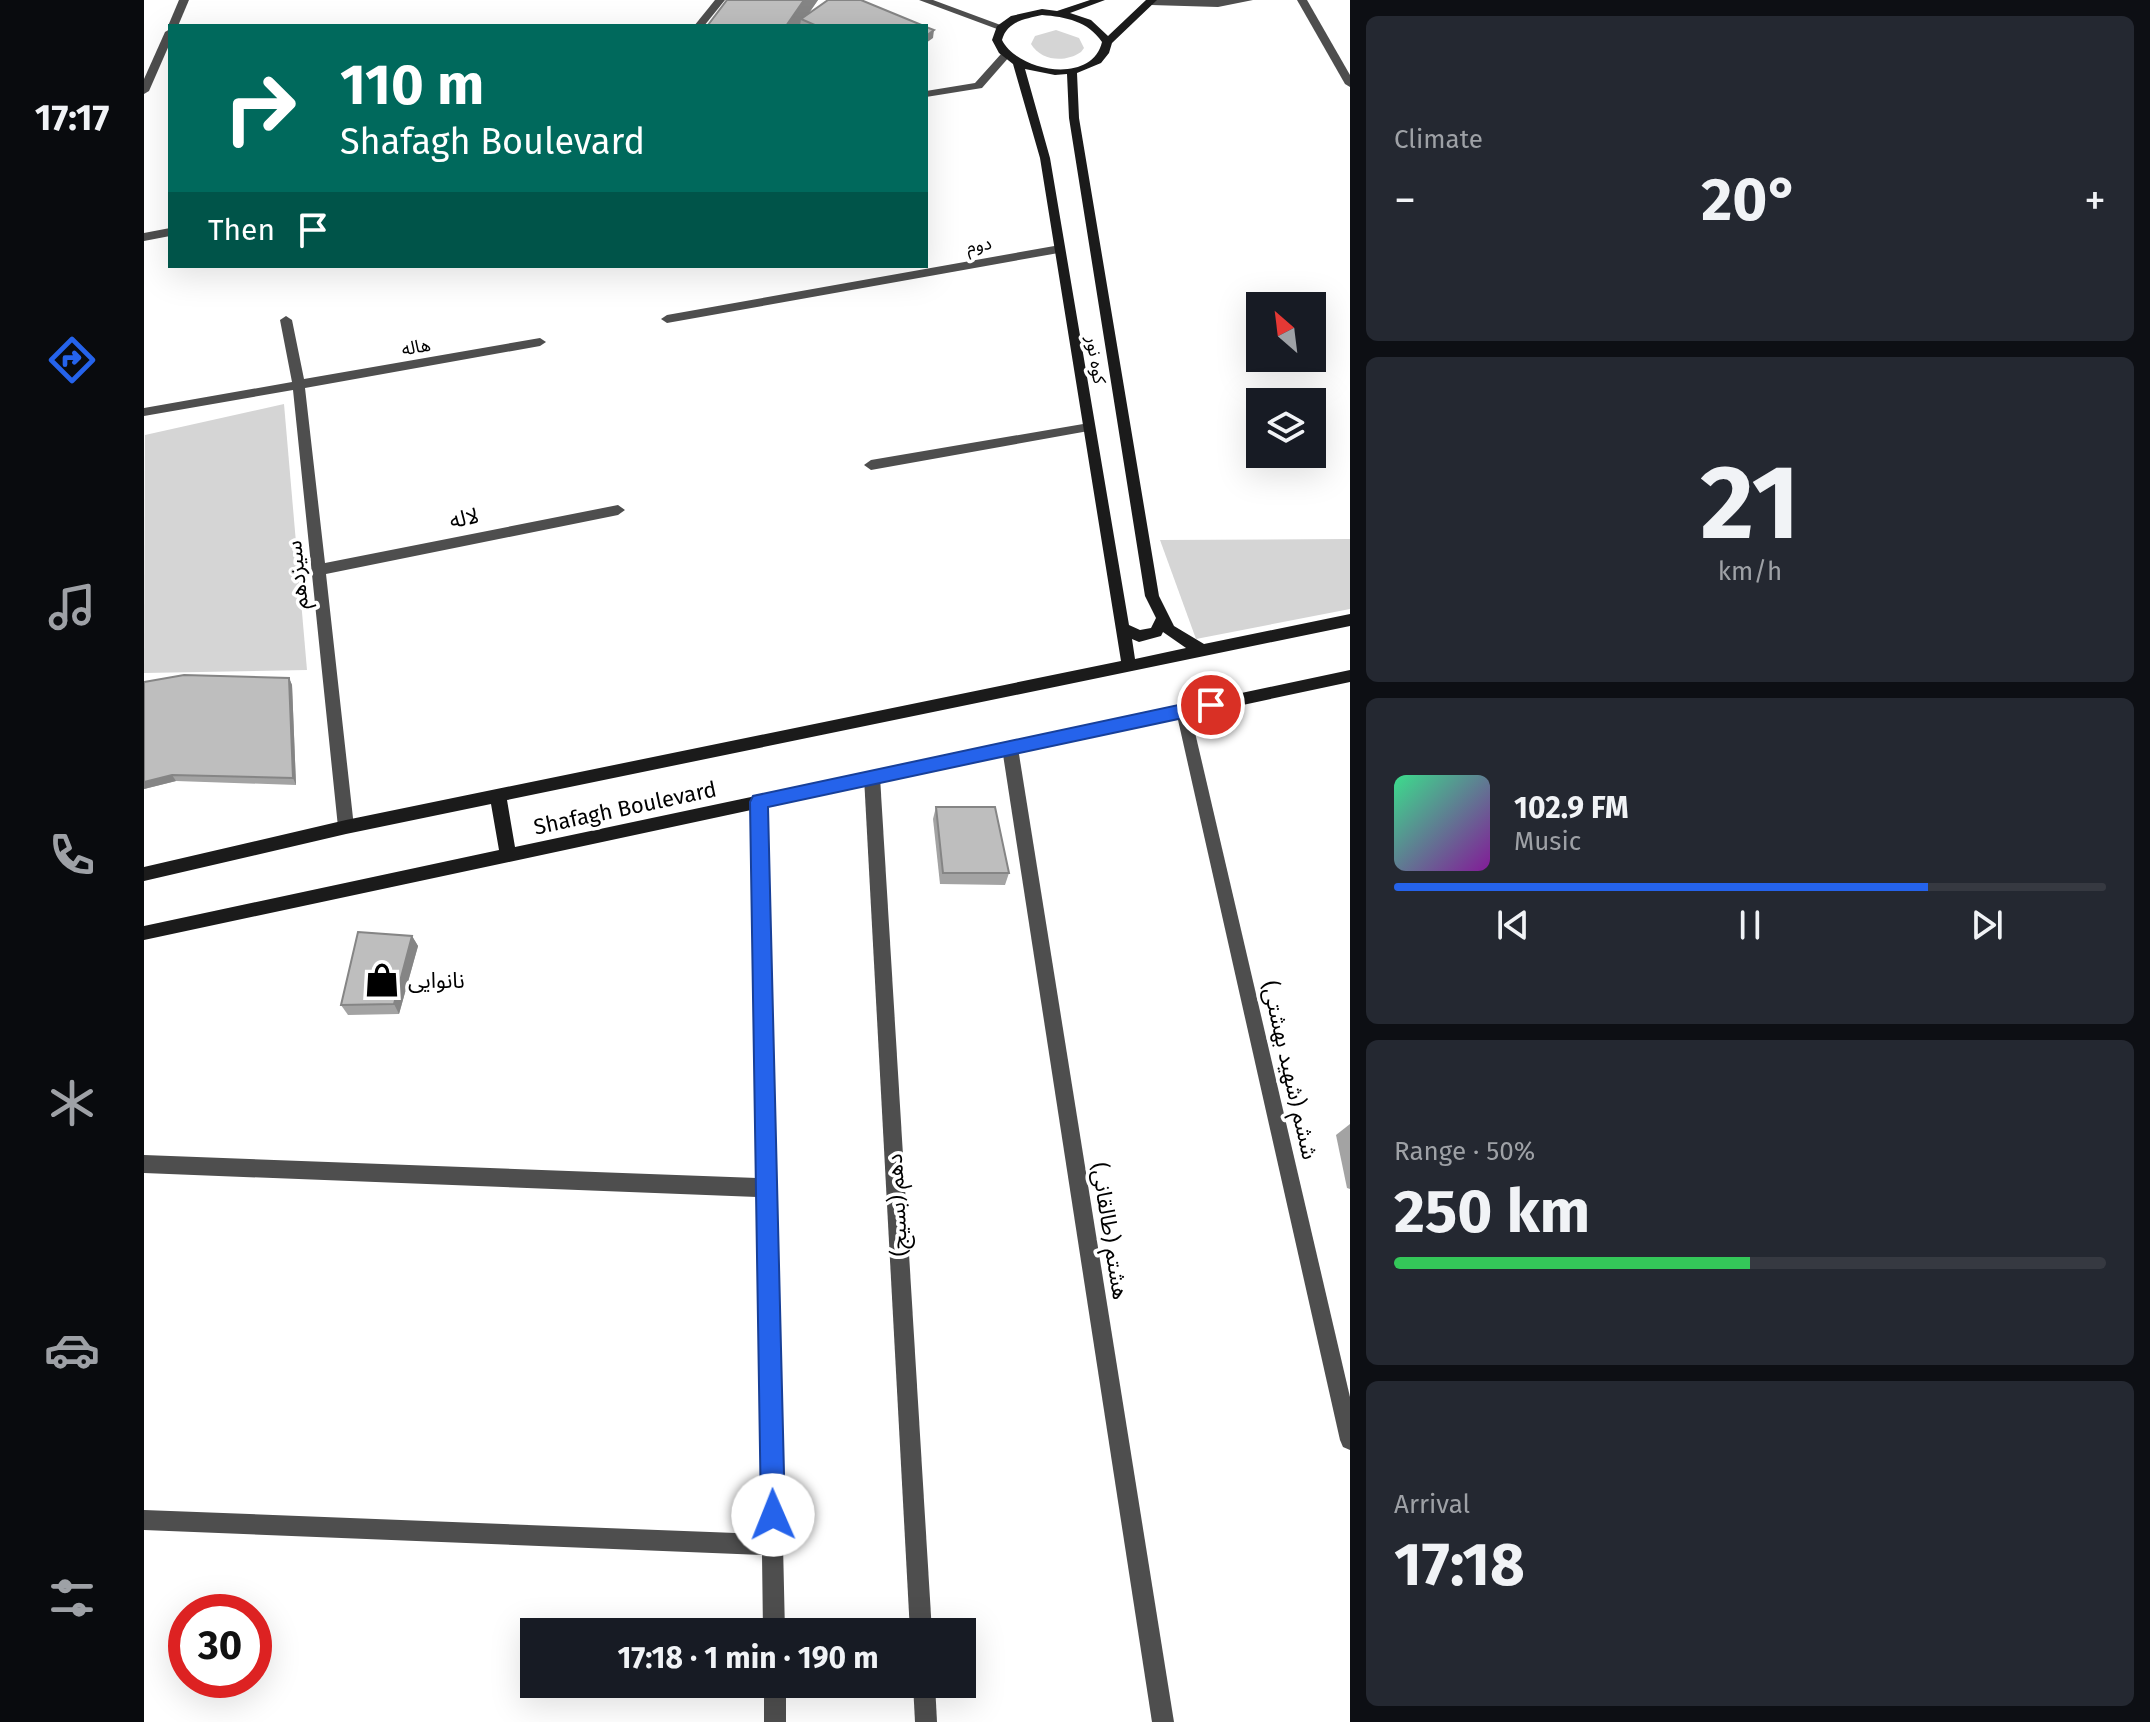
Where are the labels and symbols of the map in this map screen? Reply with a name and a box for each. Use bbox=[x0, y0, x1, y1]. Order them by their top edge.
street label: دوم bbox=[965, 232, 994, 261]
north arrow bbox=[1246, 292, 1326, 372]
street label: هاله bbox=[400, 334, 432, 360]
street label: کوه نور bbox=[1081, 334, 1111, 386]
street label: لاله bbox=[447, 502, 481, 534]
street label: سیزدهم bbox=[280, 539, 317, 611]
pin bbox=[1177, 671, 1245, 739]
street label: Shafagh Boulevard bbox=[531, 775, 719, 841]
shop icon: نانوایی bbox=[363, 961, 401, 999]
place label: نانوایی bbox=[408, 967, 465, 994]
street label: ششم (شهید بهشتی) bbox=[1253, 978, 1324, 1163]
street label: دهم (بسیج) bbox=[881, 1153, 916, 1257]
street label: هشتم (طالقانی) bbox=[1083, 1161, 1134, 1302]
position arrow bbox=[731, 1473, 815, 1557]
speed limit sign: 30 bbox=[168, 1594, 272, 1698]

